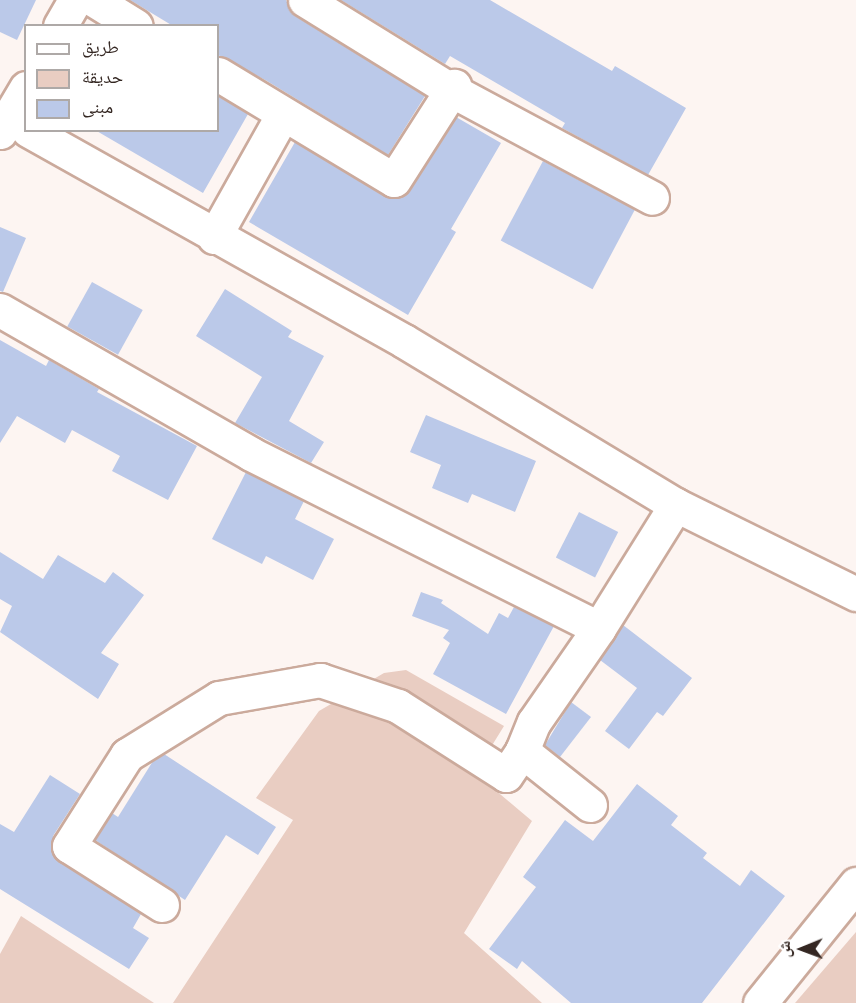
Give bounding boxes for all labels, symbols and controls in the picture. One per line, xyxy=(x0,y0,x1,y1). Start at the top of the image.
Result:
legend xyxy=(24,24,219,132)
text: طريق xyxy=(82,34,119,58)
text: حديقة xyxy=(82,64,123,88)
text: مبنى xyxy=(82,94,113,118)
north arrow xyxy=(772,919,832,979)
text: ش xyxy=(773,941,795,958)

